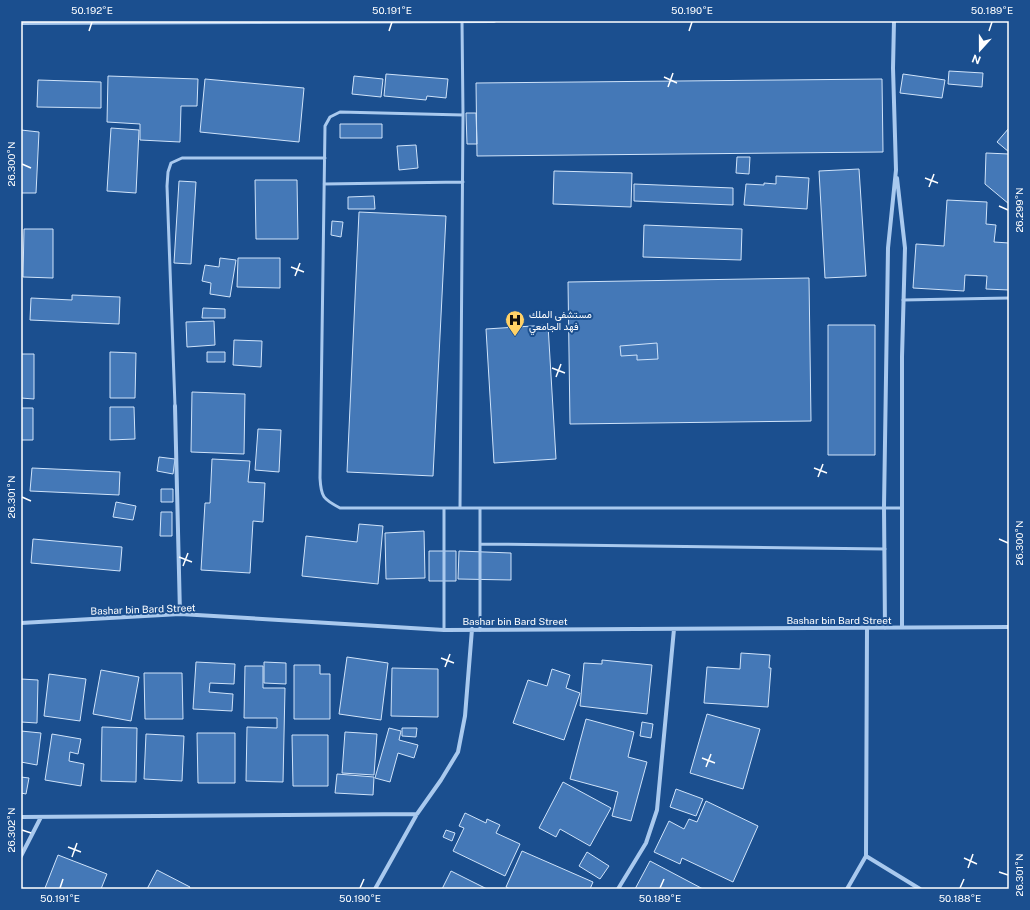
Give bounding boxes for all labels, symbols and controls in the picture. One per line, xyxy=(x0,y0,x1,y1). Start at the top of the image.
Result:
text: 50.192°E xyxy=(71,4,113,16)
text: 50.191°E xyxy=(372,4,412,16)
text: 50.190°E xyxy=(671,4,713,16)
text: 50.189°E xyxy=(971,4,1013,16)
north arrow xyxy=(960,30,1000,70)
text: N xyxy=(970,52,983,66)
text: 26.300°N xyxy=(5,141,17,187)
text: 26.299°N xyxy=(1013,187,1025,233)
place label: مستشفي الملك فهد الجامعي xyxy=(529,308,592,335)
hospital icon: مستشفي الملك فهد الجامعي xyxy=(504,309,526,337)
text: 26.301°N xyxy=(5,475,17,519)
text: 26.300°N xyxy=(1013,520,1025,566)
street label: Bashar bin Bard Street xyxy=(90,601,196,617)
street label: Bashar bin Bard Street xyxy=(786,614,892,626)
street label: Bashar bin Bard Street xyxy=(462,615,568,627)
text: 26.302°N xyxy=(5,808,17,852)
text: 26.301°N xyxy=(1013,853,1025,897)
text: 50.191°E xyxy=(40,892,80,904)
text: 50.190°E xyxy=(339,892,381,904)
text: 50.189°E xyxy=(639,892,681,904)
text: 50.188°E xyxy=(939,892,981,904)

